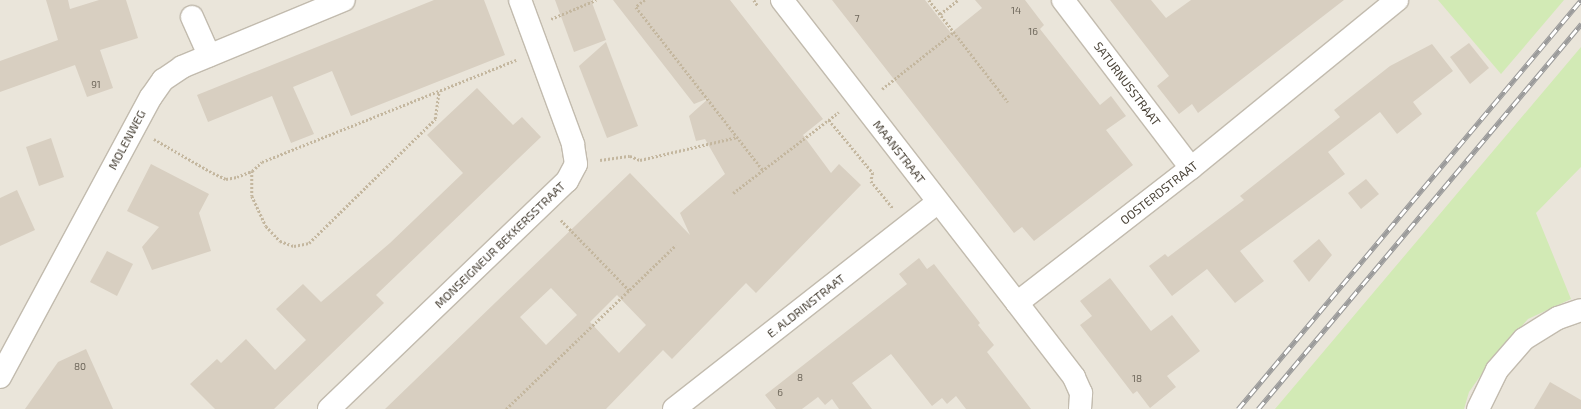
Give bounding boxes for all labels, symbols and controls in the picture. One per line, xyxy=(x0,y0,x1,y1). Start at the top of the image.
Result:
house number: 14 xyxy=(1011,5,1021,17)
house number: 7 xyxy=(854,13,860,25)
house number: 16 xyxy=(1028,26,1038,38)
street label: SATURNUSSTRAAT xyxy=(1091,39,1163,129)
house number: 91 xyxy=(91,79,101,91)
street label: MOLENWEG xyxy=(105,108,149,172)
street label: MAANSTRAAT xyxy=(870,118,928,186)
street label: OOSTERDSTRAAT xyxy=(1117,158,1201,228)
street label: MONSEIGNEUR BEKKERSSTRAAT xyxy=(432,179,568,311)
street label: E. ALDRINSTRAAT xyxy=(764,271,848,341)
house number: 80 xyxy=(74,361,86,373)
house number: 8 xyxy=(797,372,803,384)
house number: 18 xyxy=(1132,373,1142,385)
house number: 6 xyxy=(777,387,783,399)

